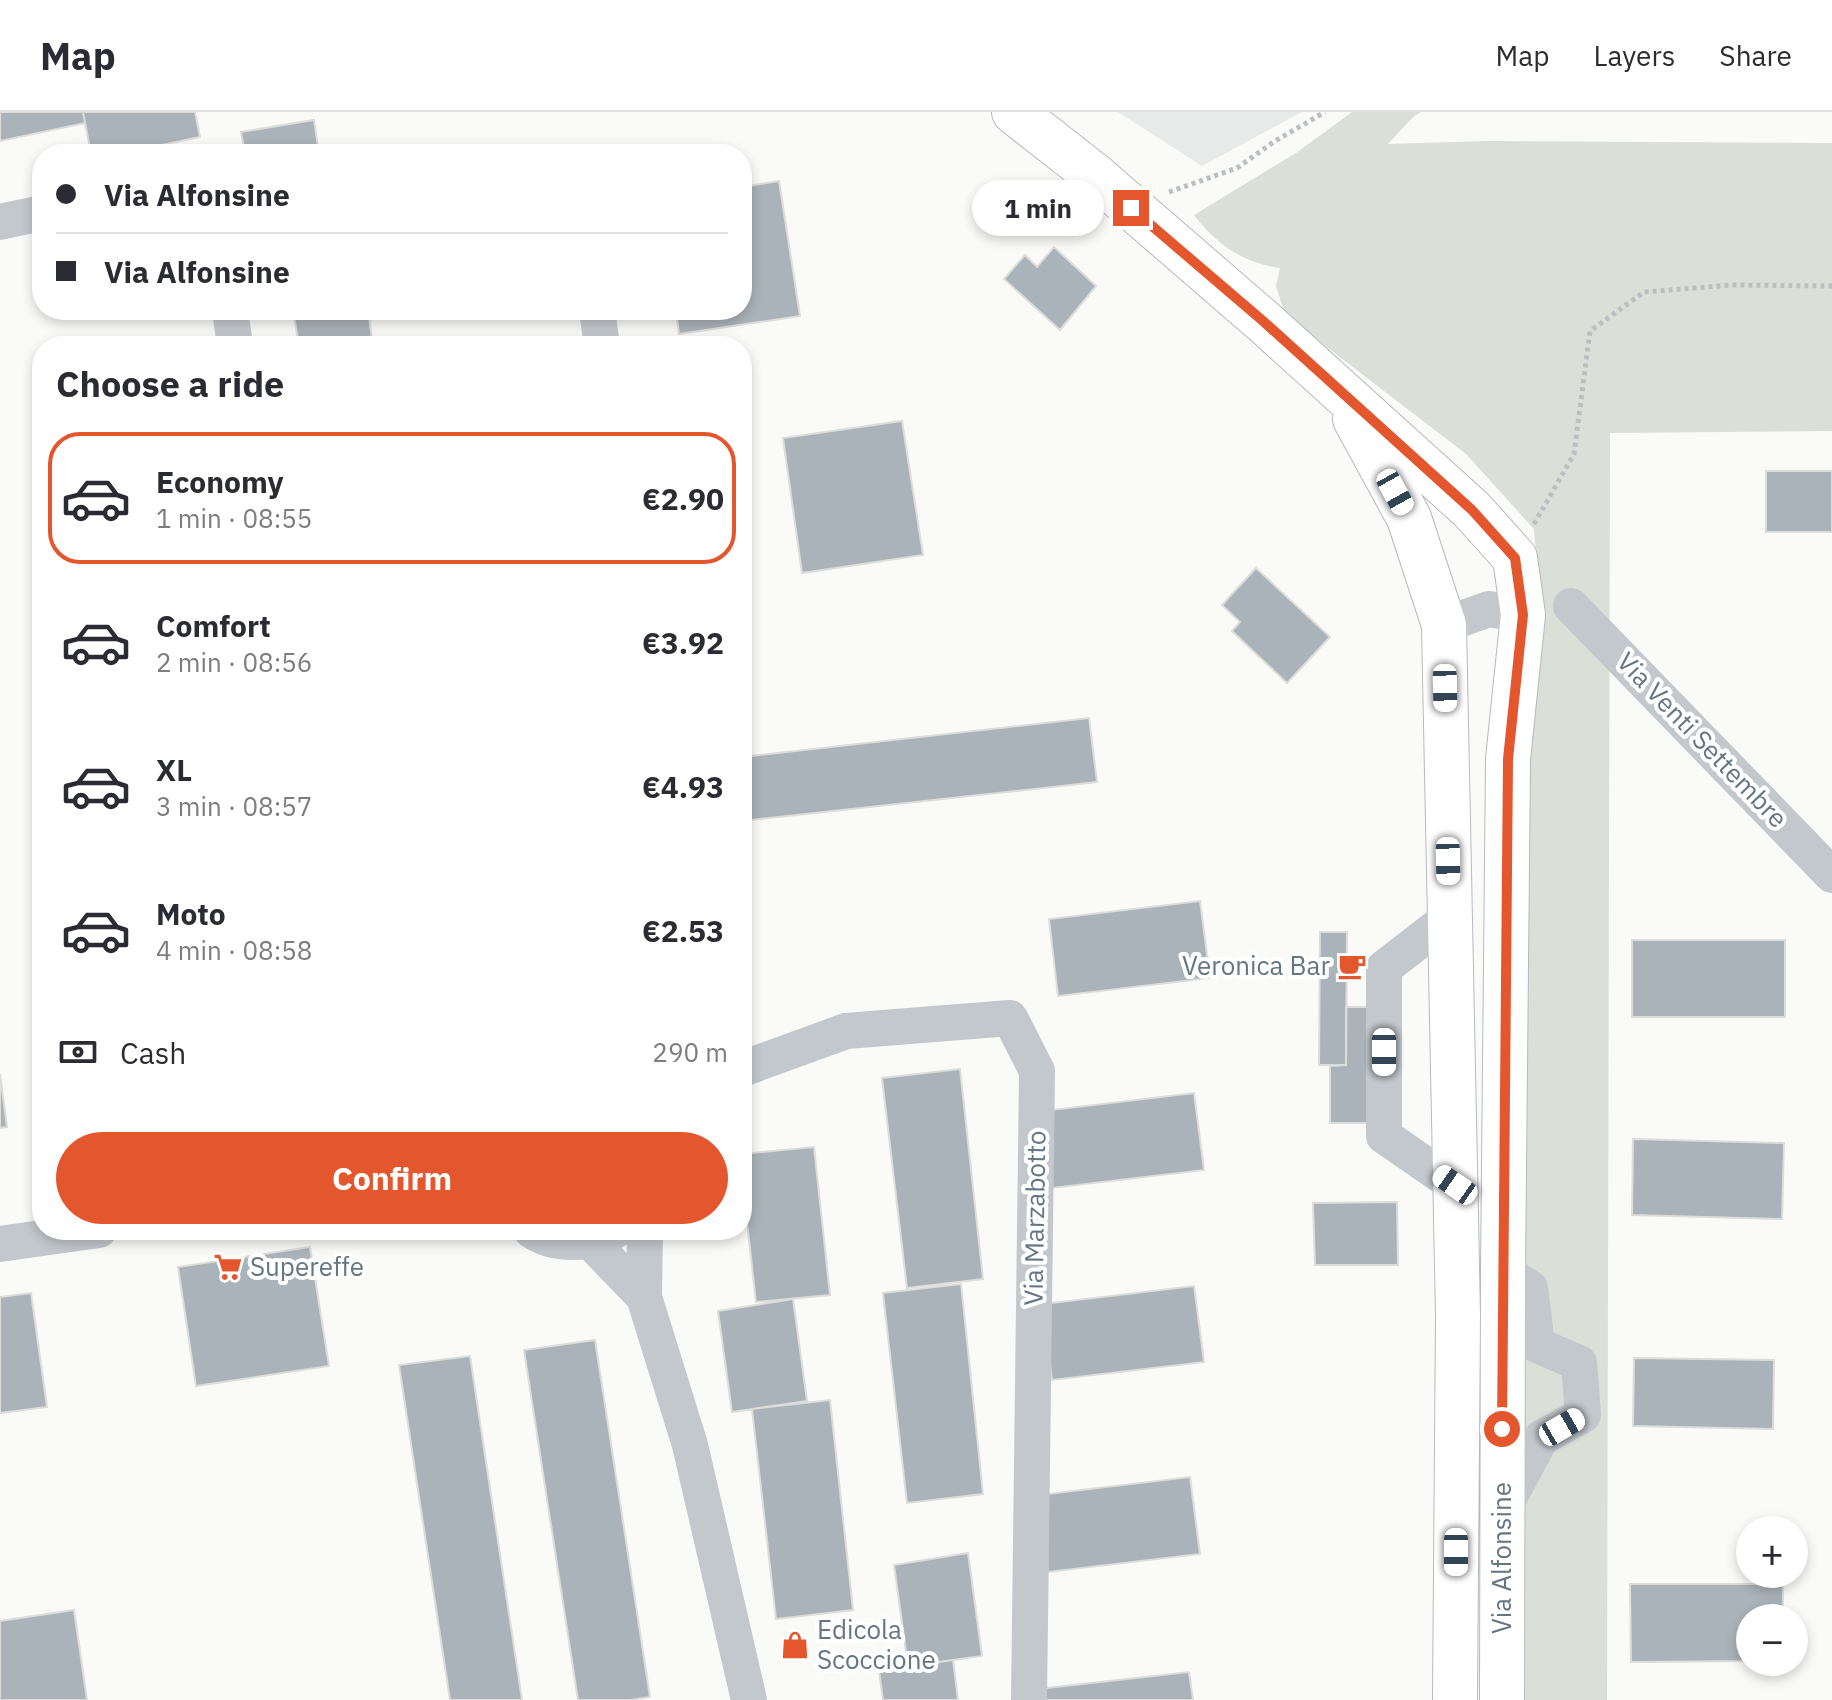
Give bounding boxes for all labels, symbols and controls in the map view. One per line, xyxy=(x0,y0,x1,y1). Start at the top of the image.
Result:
text: Map xyxy=(40,31,116,80)
text: Map xyxy=(1495,37,1549,74)
text: Layers xyxy=(1593,37,1675,74)
text: Share xyxy=(1719,37,1792,74)
text: Via Alfonsine xyxy=(104,175,290,214)
callout: 1 min xyxy=(971,180,1103,236)
route end xyxy=(1113,190,1149,226)
text: 1 min xyxy=(1004,191,1072,225)
text: Via Alfonsine xyxy=(104,252,290,291)
text: Choose a ride xyxy=(56,360,284,407)
icon: car xyxy=(60,462,132,534)
text: Economy xyxy=(156,462,284,501)
car xyxy=(1373,465,1417,519)
text: €2.90 xyxy=(642,479,724,518)
text: 1 min · 08:55 xyxy=(156,501,312,535)
icon: car xyxy=(60,606,132,678)
text: Comfort xyxy=(156,606,271,645)
text: €3.92 xyxy=(642,623,724,662)
street label: Via Venti Settembre xyxy=(1610,644,1795,834)
text: 2 min · 08:56 xyxy=(156,645,312,679)
car xyxy=(1433,664,1457,712)
icon: car xyxy=(60,750,132,822)
text: XL xyxy=(156,750,192,789)
text: €4.93 xyxy=(642,767,724,806)
text: 3 min · 08:57 xyxy=(156,789,312,823)
car xyxy=(1436,837,1460,885)
icon: car xyxy=(60,894,132,966)
text: Moto xyxy=(156,894,226,933)
text: €2.53 xyxy=(642,911,724,950)
text: 4 min · 08:58 xyxy=(156,933,312,967)
place label: Veronica Bar xyxy=(1182,948,1330,982)
cafe icon: Veronica Bar xyxy=(1337,951,1367,981)
car xyxy=(1372,1028,1396,1076)
icon: cash xyxy=(56,1030,100,1074)
text: Cash xyxy=(120,1033,186,1072)
text: 290 m xyxy=(652,1035,728,1069)
street label: Via Marzabotto xyxy=(1015,1130,1053,1306)
button: Confirm xyxy=(56,1132,728,1224)
car xyxy=(1428,1161,1482,1209)
place label: Supereffe xyxy=(250,1249,364,1283)
supermarket icon: Supereffe xyxy=(213,1252,243,1282)
car xyxy=(1535,1405,1589,1449)
route start xyxy=(1484,1411,1520,1447)
street label: Via Alfonsine xyxy=(1484,1482,1518,1634)
map controls xyxy=(1736,1516,1808,1676)
button: + xyxy=(1736,1516,1808,1588)
car xyxy=(1444,1528,1468,1576)
button: − xyxy=(1736,1604,1808,1676)
place label: Edicola Scoccione xyxy=(817,1612,936,1676)
shop icon: Edicola Scoccione xyxy=(780,1630,810,1660)

